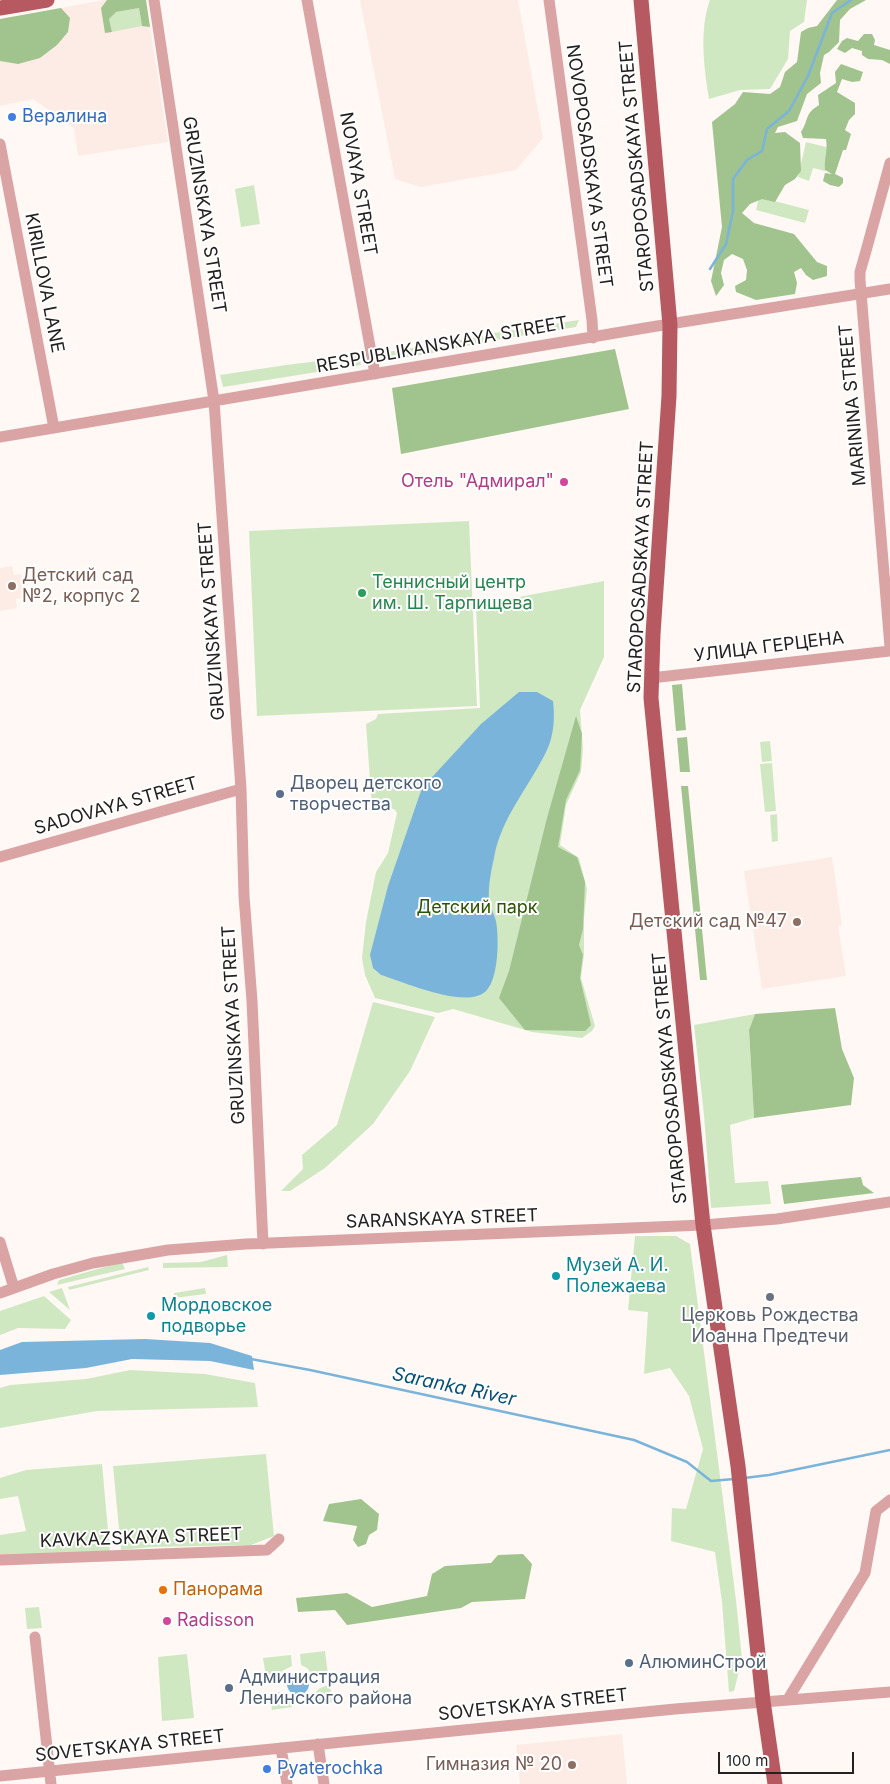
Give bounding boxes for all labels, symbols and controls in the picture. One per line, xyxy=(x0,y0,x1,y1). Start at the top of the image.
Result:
street label: STAROPOSADSKAYA STREET xyxy=(615,39,659,293)
street label: NOVOPOSADSKAYA STREET xyxy=(561,43,617,289)
place label: Вералина xyxy=(22,106,107,128)
marker: Вералина xyxy=(6,111,18,123)
street label: NOVAYA STREET xyxy=(335,111,381,257)
street label: GRUZINSKAYA STREET xyxy=(178,115,230,315)
street label: KIRILLOVA LANE xyxy=(20,211,68,355)
street label: RESPUBLIKANSKAYA STREET xyxy=(315,312,569,378)
street label: MARININA STREET xyxy=(835,323,871,487)
street label: STAROPOSADSKAYA STREET xyxy=(624,440,658,694)
place label: Отель "Адмирал" xyxy=(401,471,554,493)
marker: Отель "Адмирал" xyxy=(558,476,570,488)
street label: GRUZINSKAYA STREET xyxy=(194,521,230,721)
place label: Детский сад №2, корпус 2 xyxy=(22,565,140,608)
place label: Теннисный центр им. Ш. Тарпищева xyxy=(372,572,533,614)
marker: Детский сад №2, корпус 2 xyxy=(6,580,18,592)
marker: Теннисный центр им. Ш. Тарпищева xyxy=(356,587,368,599)
street label: УЛИЦА ГЕРЦЕНА xyxy=(693,627,845,667)
street label: SADOVAYA STREET xyxy=(32,772,200,840)
place label: Дворец детского творчества xyxy=(290,773,442,816)
marker: Дворец детского творчества xyxy=(274,788,286,800)
park label: Детский парк xyxy=(416,897,538,919)
place label: Детский сад №47 xyxy=(629,911,787,933)
marker: Детский сад №47 xyxy=(791,916,803,928)
street label: GRUZINSKAYA STREET xyxy=(218,925,250,1125)
street label: STAROPOSADSKAYA STREET xyxy=(648,951,692,1205)
street label: SARANSKAYA STREET xyxy=(345,1205,539,1233)
place label: Музей А. И. Полежаева xyxy=(566,1255,669,1298)
marker: Музей А. И. Полежаева xyxy=(550,1270,562,1282)
marker: Церковь Рождества Иоанна Предтечи xyxy=(764,1291,776,1303)
place label: Мордовское подворье xyxy=(161,1295,272,1338)
place label: Церковь Рождества Иоанна Предтечи xyxy=(681,1305,859,1348)
marker: Мордовское подворье xyxy=(145,1310,157,1322)
water label: Saranka River xyxy=(390,1363,518,1411)
street label: KAVKAZSKAYA STREET xyxy=(39,1524,243,1552)
place label: Панорама xyxy=(173,1579,263,1601)
marker: Панорама xyxy=(157,1584,169,1596)
place label: Radisson xyxy=(177,1610,254,1632)
marker: Radisson xyxy=(161,1615,173,1627)
place label: АлюминСтрой xyxy=(639,1652,766,1674)
marker: АлюминСтрой xyxy=(623,1657,635,1669)
place label: Администрация Ленинского района xyxy=(239,1667,412,1710)
marker: Администрация Ленинского района xyxy=(223,1682,235,1694)
street label: SOVETSKAYA STREET xyxy=(437,1684,629,1726)
street label: SOVETSKAYA STREET xyxy=(34,1725,226,1767)
scale bar xyxy=(720,1742,856,1774)
text: 100 m xyxy=(726,1751,768,1770)
place label: Гимназия № 20 xyxy=(426,1754,562,1776)
place label: Pyaterochka xyxy=(277,1758,383,1780)
marker: Гимназия № 20 xyxy=(566,1759,578,1771)
marker: Pyaterochka xyxy=(261,1763,273,1775)

